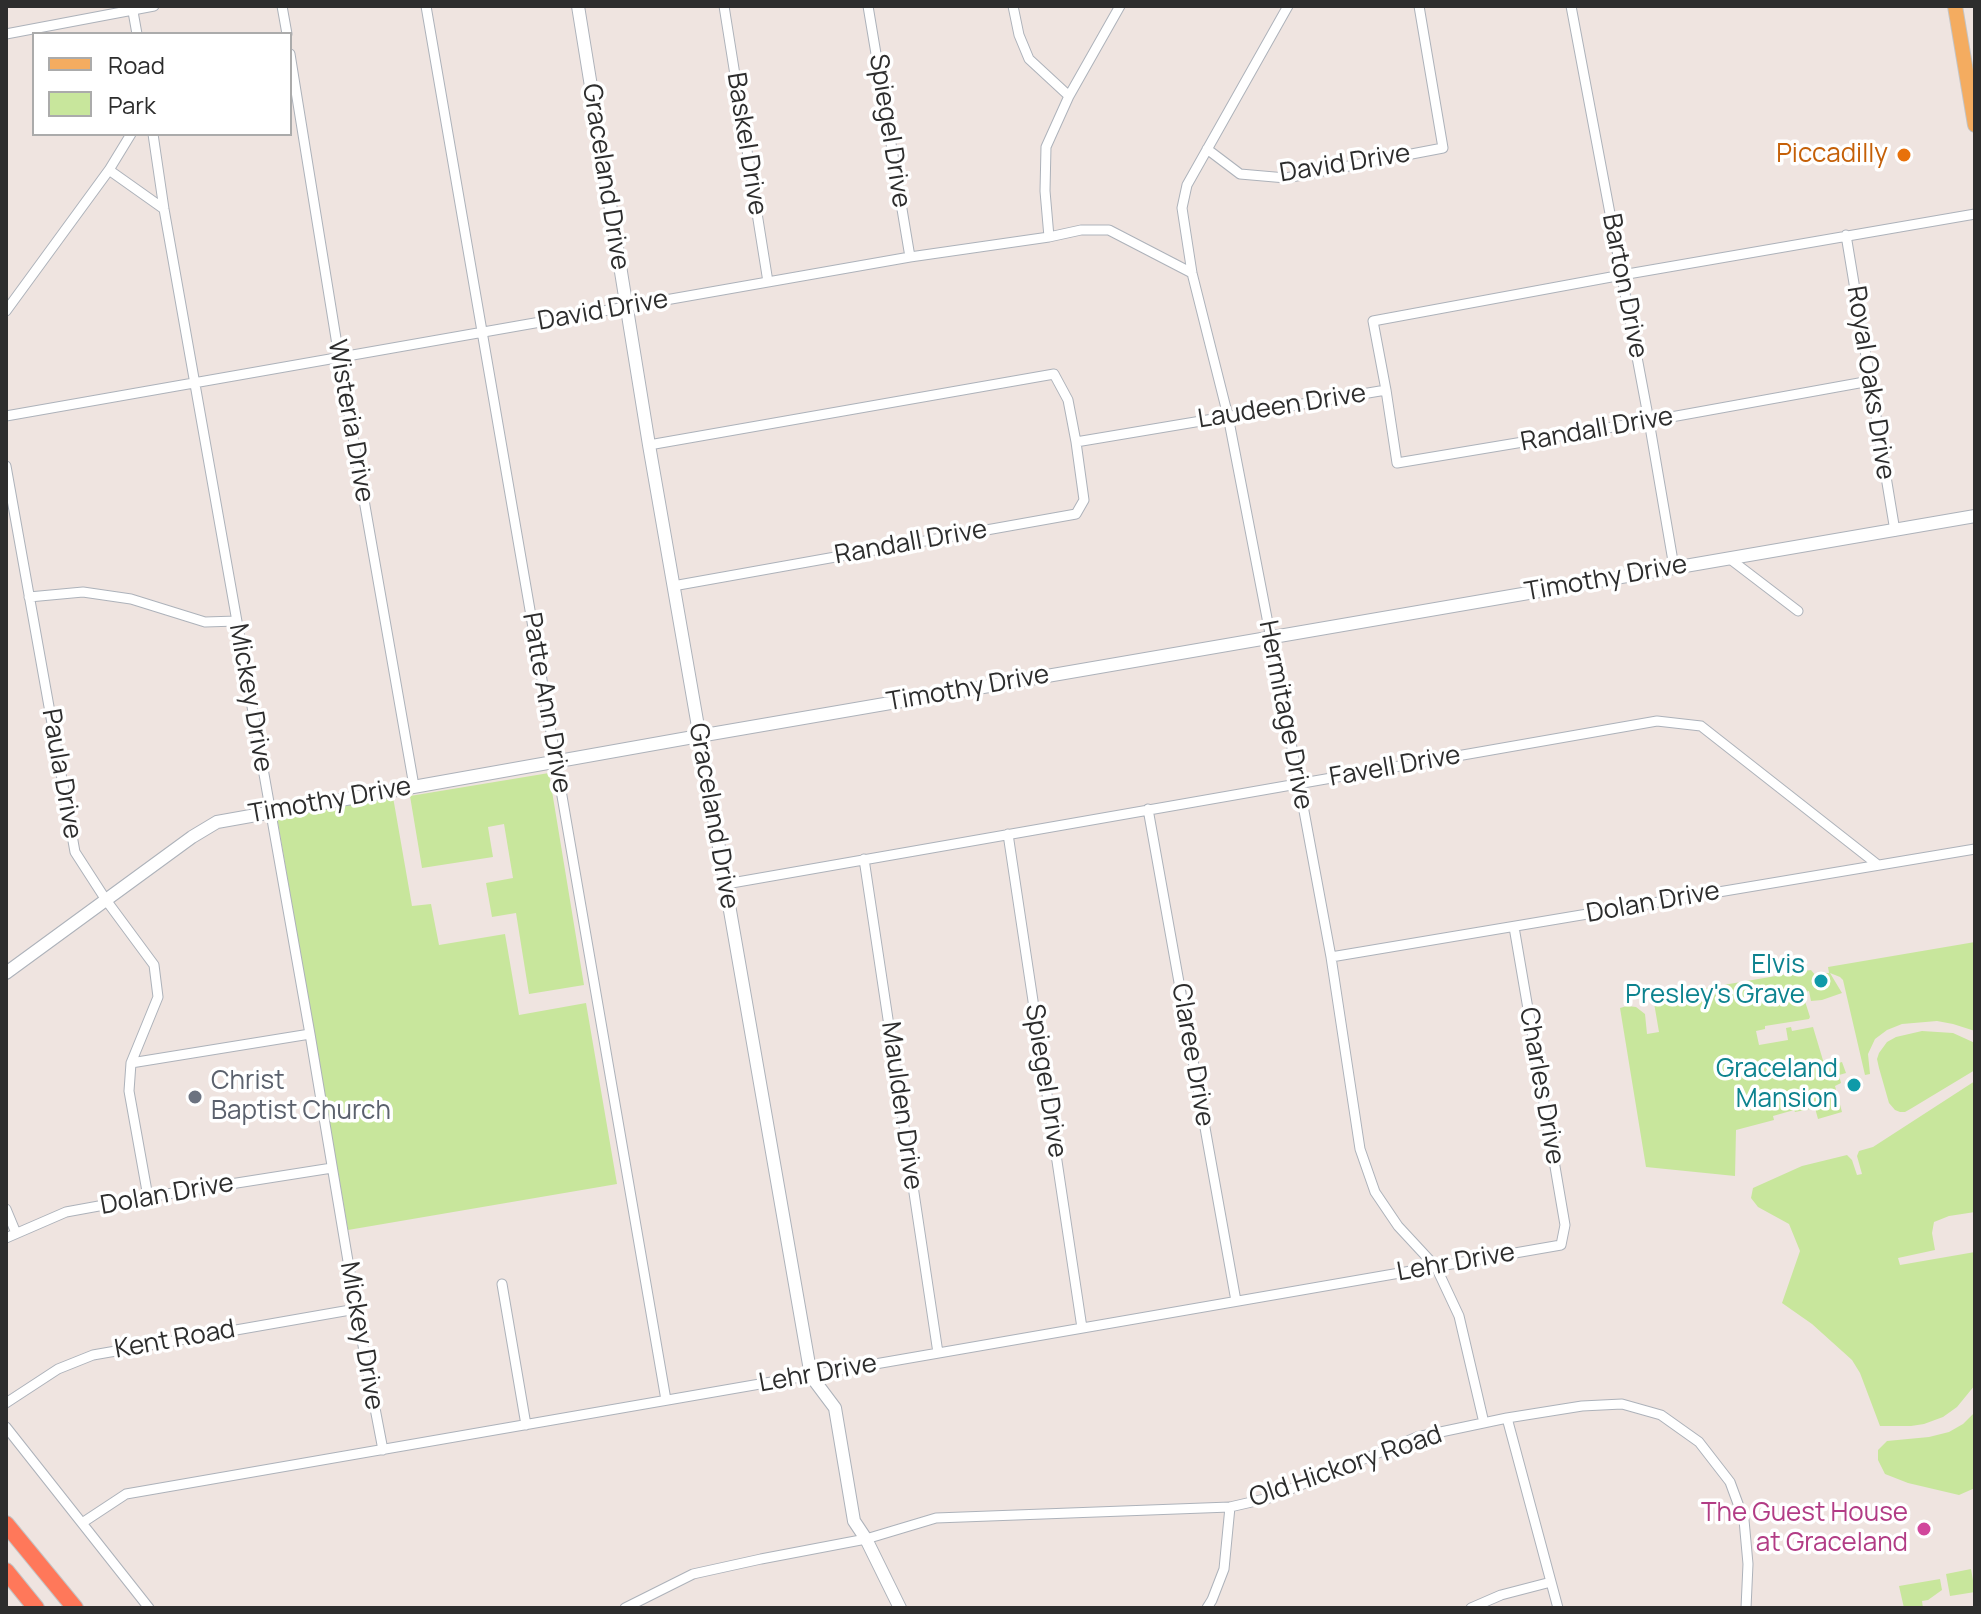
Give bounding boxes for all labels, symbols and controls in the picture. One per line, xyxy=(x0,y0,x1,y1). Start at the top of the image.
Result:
legend xyxy=(32,32,292,136)
text: Road xyxy=(108,48,165,81)
street label: Spiegel Drive xyxy=(861,52,917,210)
street label: Baskel Drive xyxy=(719,70,773,218)
street label: Graceland Drive xyxy=(575,82,635,272)
text: Park xyxy=(108,88,156,121)
street label: David Drive xyxy=(1277,138,1413,190)
place label: Piccadilly xyxy=(1776,139,1888,171)
marker: Piccadilly xyxy=(1895,146,1913,164)
street label: Barton Drive xyxy=(1595,211,1653,361)
street label: David Drive xyxy=(535,284,671,338)
street label: Royal Oaks Drive xyxy=(1839,284,1901,482)
street label: Wisteria Drive xyxy=(320,337,380,505)
street label: Laudeen Drive xyxy=(1196,378,1368,436)
street label: Randall Drive xyxy=(1518,401,1676,459)
street label: Randall Drive xyxy=(832,514,990,572)
street label: Timothy Drive xyxy=(1522,549,1690,609)
street label: Patte Ann Drive xyxy=(515,610,577,796)
street label: Hermitage Drive xyxy=(1251,618,1319,812)
street label: Mickey Drive xyxy=(222,622,278,774)
street label: Timothy Drive xyxy=(884,659,1052,719)
street label: Paula Drive xyxy=(34,707,88,841)
street label: Graceland Drive xyxy=(681,721,745,911)
street label: Favell Drive xyxy=(1327,740,1463,794)
street label: Timothy Drive xyxy=(246,771,414,831)
street label: Dolan Drive xyxy=(1584,876,1722,930)
place label: Elvis Presley's Grave xyxy=(1625,950,1805,1012)
marker: Elvis Presley's Grave xyxy=(1812,972,1830,990)
street label: Claree Drive xyxy=(1164,981,1220,1129)
street label: Spiegel Drive xyxy=(1017,1002,1073,1160)
street label: Charles Drive xyxy=(1512,1005,1570,1167)
street label: Maulden Drive xyxy=(874,1020,928,1192)
place label: Graceland Mansion xyxy=(1716,1054,1838,1116)
place label: Christ Baptist Church xyxy=(211,1066,391,1128)
marker: Graceland Mansion xyxy=(1845,1076,1863,1094)
marker: Christ Baptist Church xyxy=(186,1088,204,1106)
street label: Dolan Drive xyxy=(98,1168,236,1222)
street label: Lehr Drive xyxy=(1395,1237,1517,1289)
street label: Mickey Drive xyxy=(333,1260,389,1412)
street label: Kent Road xyxy=(112,1314,238,1366)
street label: Lehr Drive xyxy=(757,1348,879,1400)
street label: Old Hickory Road xyxy=(1246,1419,1446,1515)
place label: The Guest House at Graceland xyxy=(1701,1498,1908,1560)
marker: The Guest House at Graceland xyxy=(1915,1520,1933,1538)

